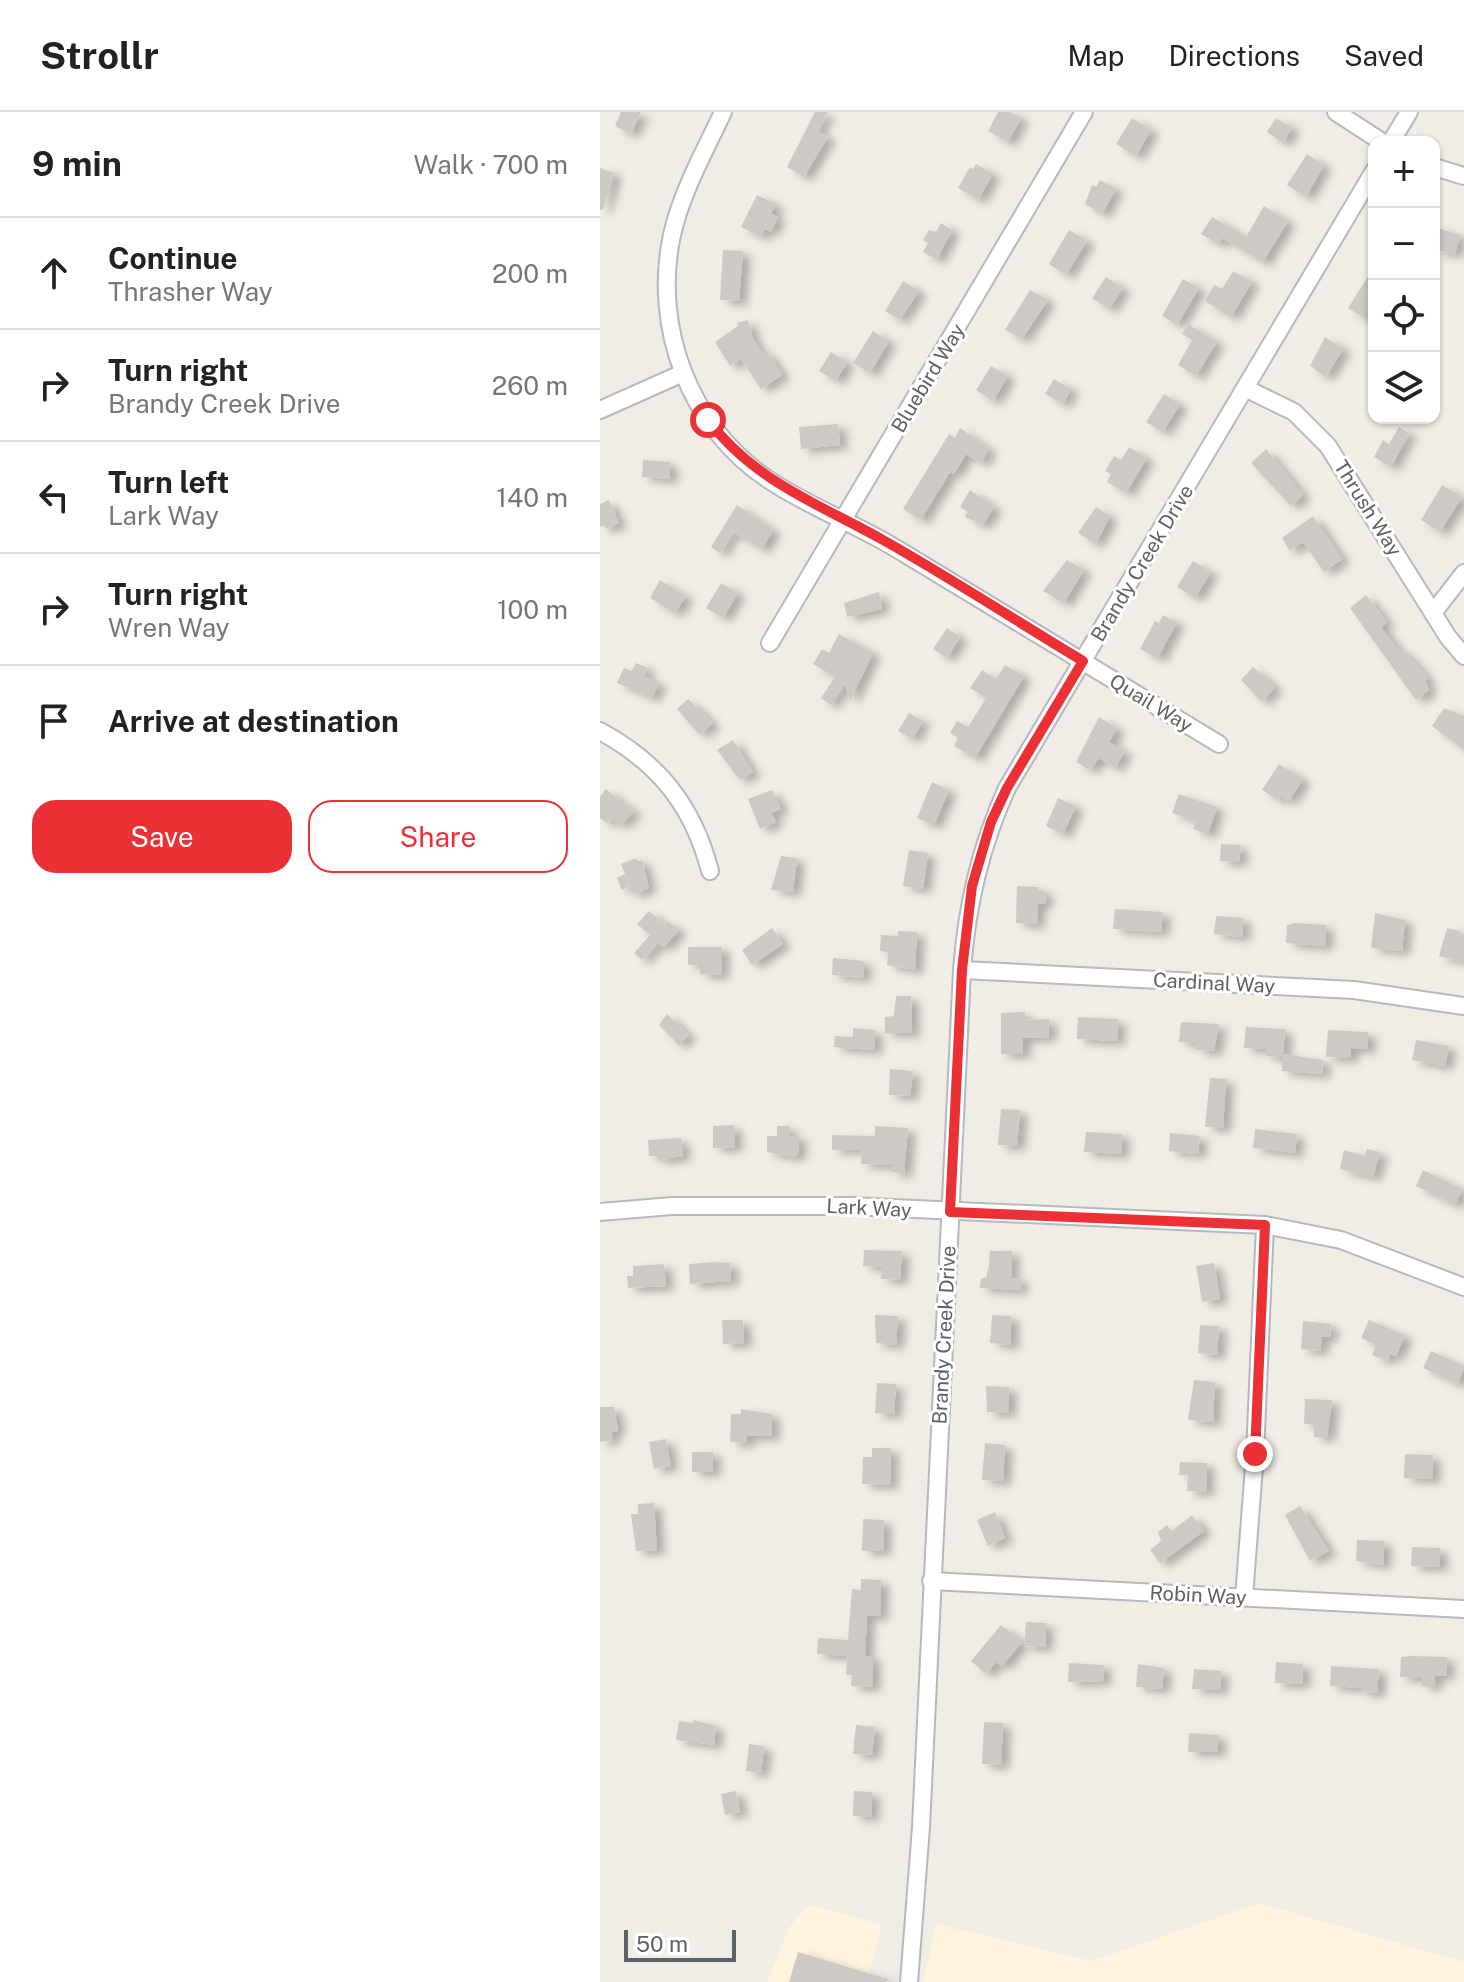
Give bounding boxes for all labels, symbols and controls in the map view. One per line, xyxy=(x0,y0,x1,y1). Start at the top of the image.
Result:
text: Strollr xyxy=(40,33,159,78)
text: Map xyxy=(1068,39,1124,72)
text: Directions xyxy=(1168,39,1300,72)
text: Saved xyxy=(1344,39,1424,72)
map controls xyxy=(1368,136,1440,424)
button: + xyxy=(1368,136,1440,208)
text: 9 min xyxy=(32,144,122,184)
text: Walk · 700 m xyxy=(414,149,568,180)
button: − xyxy=(1368,208,1440,280)
text: Continue xyxy=(108,240,238,276)
icon: ahead xyxy=(32,251,76,295)
text: 200 m xyxy=(492,258,568,289)
text: Thrasher Way xyxy=(108,276,273,307)
button: locate xyxy=(1368,280,1440,352)
street label: Bluebird Way xyxy=(886,319,970,437)
text: Turn right xyxy=(108,352,248,388)
button: layers xyxy=(1368,352,1440,424)
icon: right xyxy=(32,363,76,407)
text: 260 m xyxy=(492,370,568,401)
text: Brandy Creek Drive xyxy=(108,388,341,419)
route start xyxy=(690,402,726,438)
street label: Thrush Way xyxy=(1329,456,1407,561)
text: Turn left xyxy=(108,464,229,500)
icon: left xyxy=(32,475,76,519)
street label: Brandy Creek Drive xyxy=(1086,480,1198,646)
text: 140 m xyxy=(496,482,568,513)
text: Lark Way xyxy=(108,500,219,531)
text: Turn right xyxy=(108,576,248,612)
icon: right xyxy=(32,587,76,631)
text: 100 m xyxy=(497,594,568,625)
text: Wren Way xyxy=(108,612,230,643)
street label: Quail Way xyxy=(1105,669,1197,737)
icon: arrive xyxy=(32,699,76,743)
text: Arrive at destination xyxy=(108,703,399,739)
button: Save xyxy=(32,800,292,873)
button: Share xyxy=(308,800,568,873)
street label: Cardinal Way xyxy=(1152,968,1276,998)
street label: Lark Way xyxy=(826,1194,913,1222)
street label: Brandy Creek Drive xyxy=(927,1245,961,1425)
route end xyxy=(1237,1436,1273,1472)
street label: Robin Way xyxy=(1149,1580,1247,1610)
scale bar xyxy=(624,1926,736,1962)
text: 50 m xyxy=(636,1931,688,1957)

